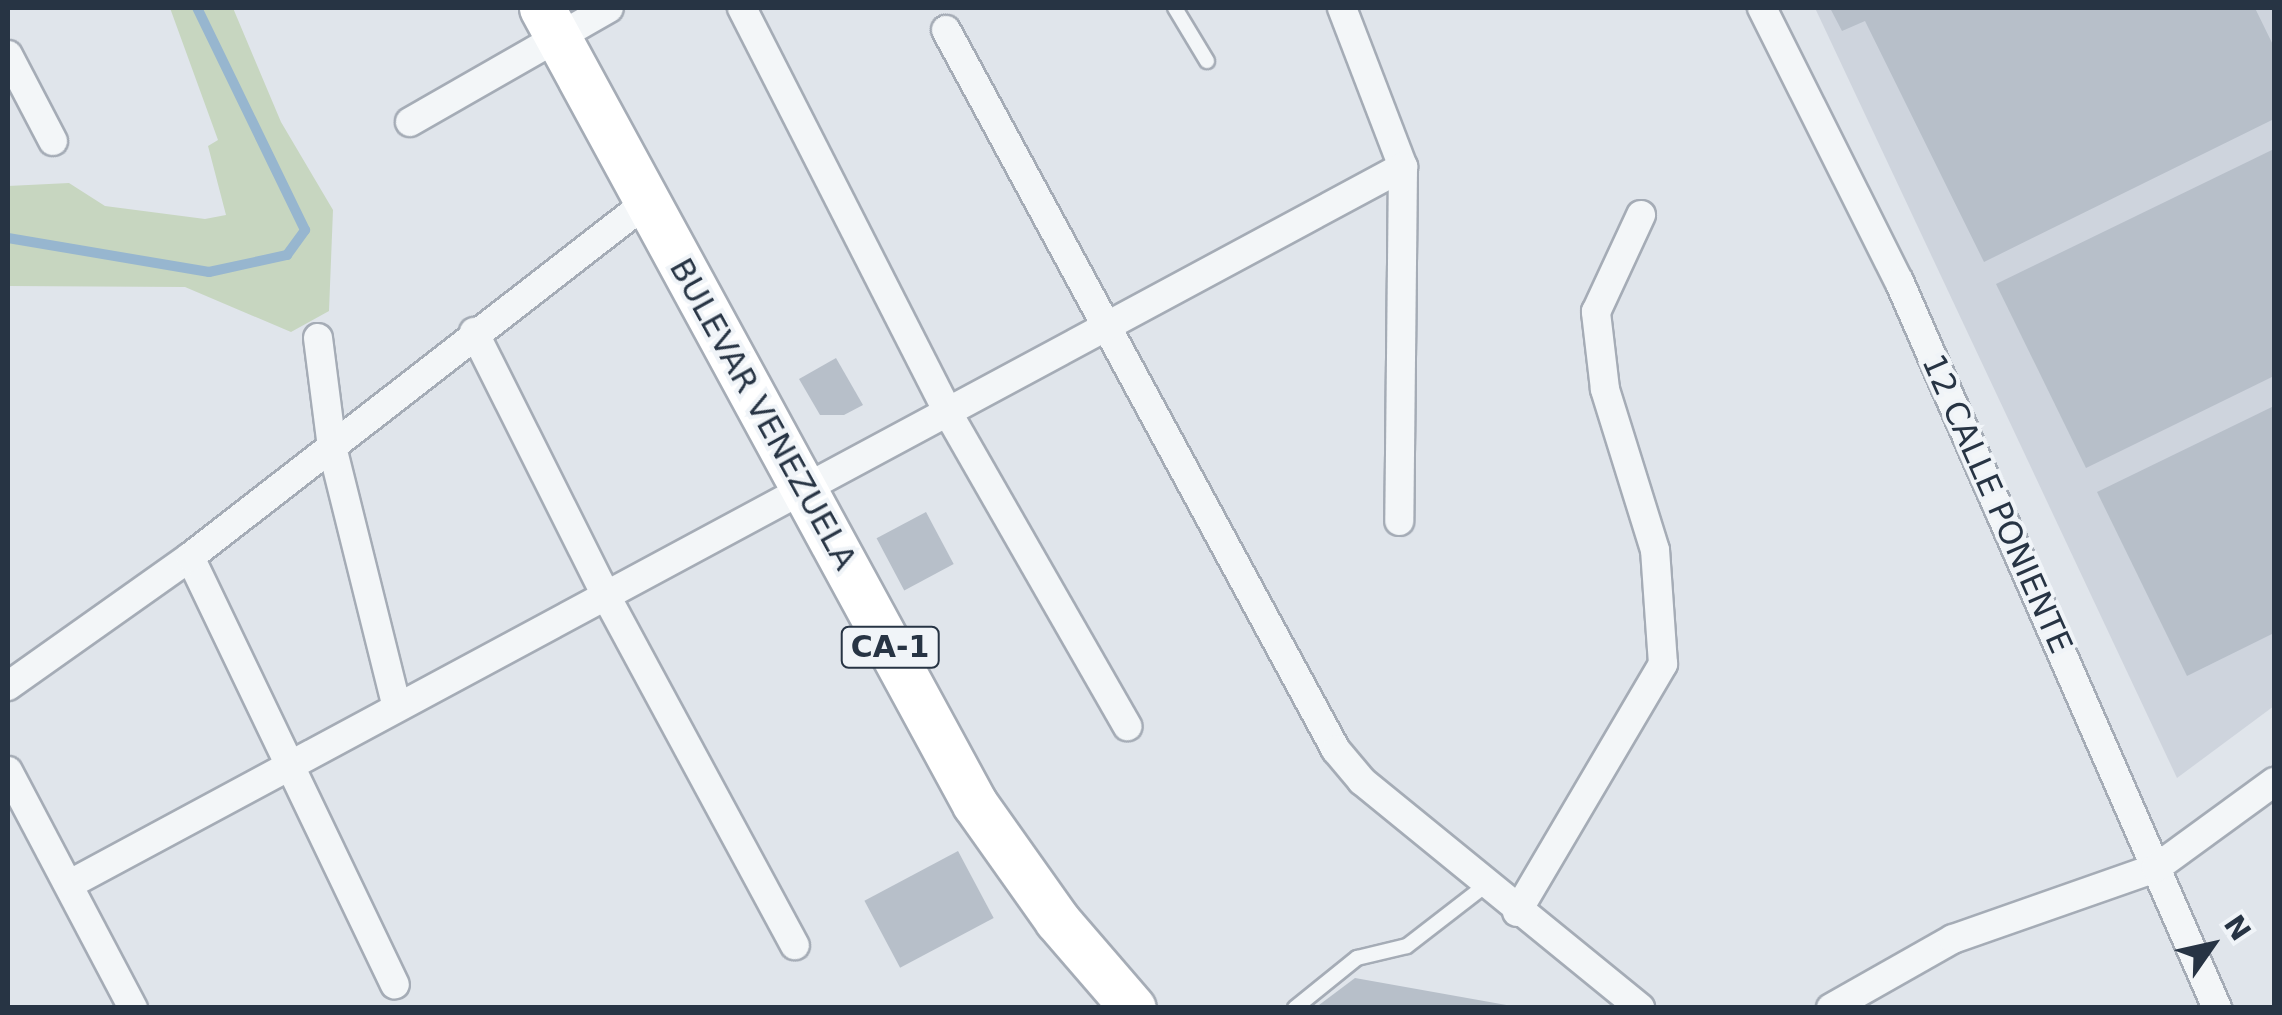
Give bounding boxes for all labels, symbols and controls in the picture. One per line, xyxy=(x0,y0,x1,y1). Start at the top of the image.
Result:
street label: BULEVAR VENEZUELA xyxy=(661,252,865,576)
street label: 12 CALLE PONIENTE xyxy=(1914,349,2080,659)
road number: CA-1 xyxy=(840,622,940,672)
north arrow xyxy=(2162,895,2262,995)
text: N xyxy=(2217,909,2258,947)

